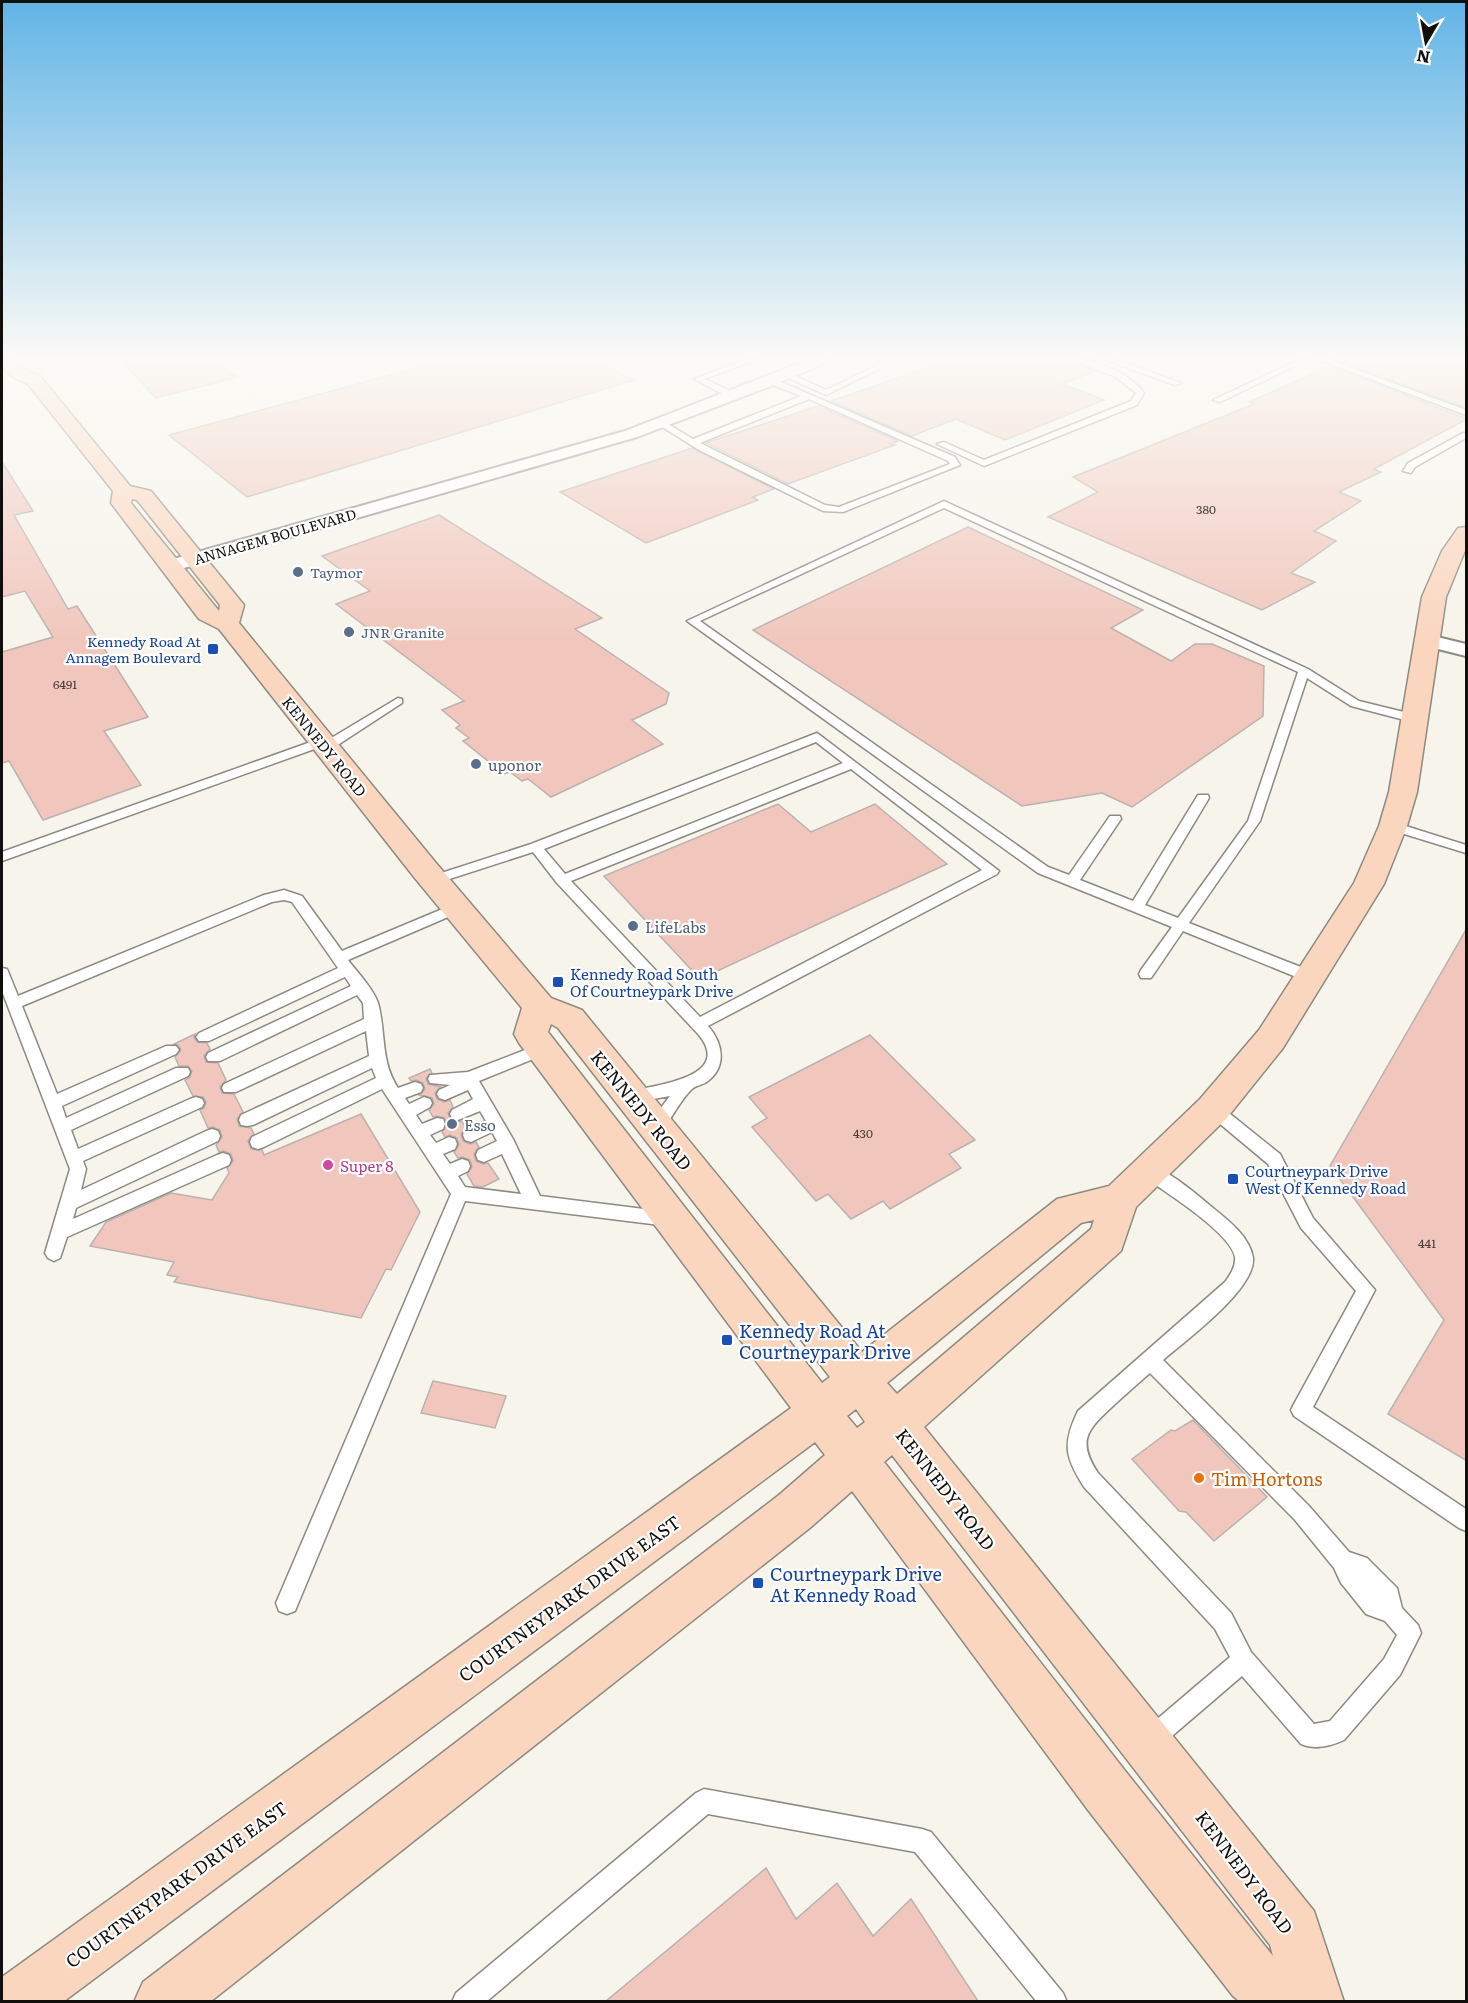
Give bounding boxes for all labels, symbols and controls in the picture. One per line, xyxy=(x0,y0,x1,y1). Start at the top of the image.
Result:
north arrow xyxy=(1396,12,1456,72)
text: N xyxy=(1415,45,1432,71)
house number: 380 xyxy=(1196,500,1216,518)
street label: ANNAGEM BOULEVARD xyxy=(192,503,359,569)
place label: Taymor xyxy=(310,562,363,582)
marker: Taymor xyxy=(291,565,305,579)
place label: JNR Granite xyxy=(361,622,444,642)
marker: JNR Granite xyxy=(342,625,356,639)
place label: Kennedy Road At Annagem Boulevard xyxy=(66,631,201,667)
marker: Kennedy Road At Annagem Boulevard xyxy=(206,642,220,656)
house number: 6491 xyxy=(53,675,77,693)
street label: KENNEDY ROAD xyxy=(277,691,373,801)
place label: uponor xyxy=(488,753,541,776)
marker: uponor xyxy=(469,757,483,771)
place label: LifeLabs xyxy=(645,915,706,938)
marker: LifeLabs xyxy=(626,919,640,933)
place label: Kennedy Road South Of Courtneypark Drive xyxy=(570,962,734,1002)
marker: Kennedy Road South Of Courtneypark Drive xyxy=(551,975,565,989)
street label: KENNEDY ROAD xyxy=(585,1044,699,1176)
place label: Esso xyxy=(464,1113,496,1136)
marker: Esso xyxy=(445,1117,459,1131)
house number: 430 xyxy=(853,1124,873,1142)
place label: Super 8 xyxy=(340,1154,394,1177)
marker: Super 8 xyxy=(321,1158,335,1172)
place label: Courtneypark Drive West Of Kennedy Road xyxy=(1245,1159,1406,1199)
marker: Courtneypark Drive West Of Kennedy Road xyxy=(1226,1172,1240,1186)
house number: 441 xyxy=(1418,1234,1436,1252)
place label: Kennedy Road At Courtneypark Drive xyxy=(739,1317,911,1365)
marker: Kennedy Road At Courtneypark Drive xyxy=(720,1333,734,1347)
street label: KENNEDY ROAD xyxy=(890,1422,1002,1556)
place label: Tim Hortons xyxy=(1211,1465,1322,1492)
marker: Tim Hortons xyxy=(1192,1471,1206,1485)
street label: COURTNEYPARK DRIVE EAST xyxy=(452,1508,686,1688)
place label: Courtneypark Drive At Kennedy Road xyxy=(770,1560,942,1608)
marker: Courtneypark Drive At Kennedy Road xyxy=(751,1576,765,1590)
street label: COURTNEYPARK DRIVE EAST xyxy=(59,1794,293,1974)
street label: KENNEDY ROAD xyxy=(1190,1805,1300,1939)

